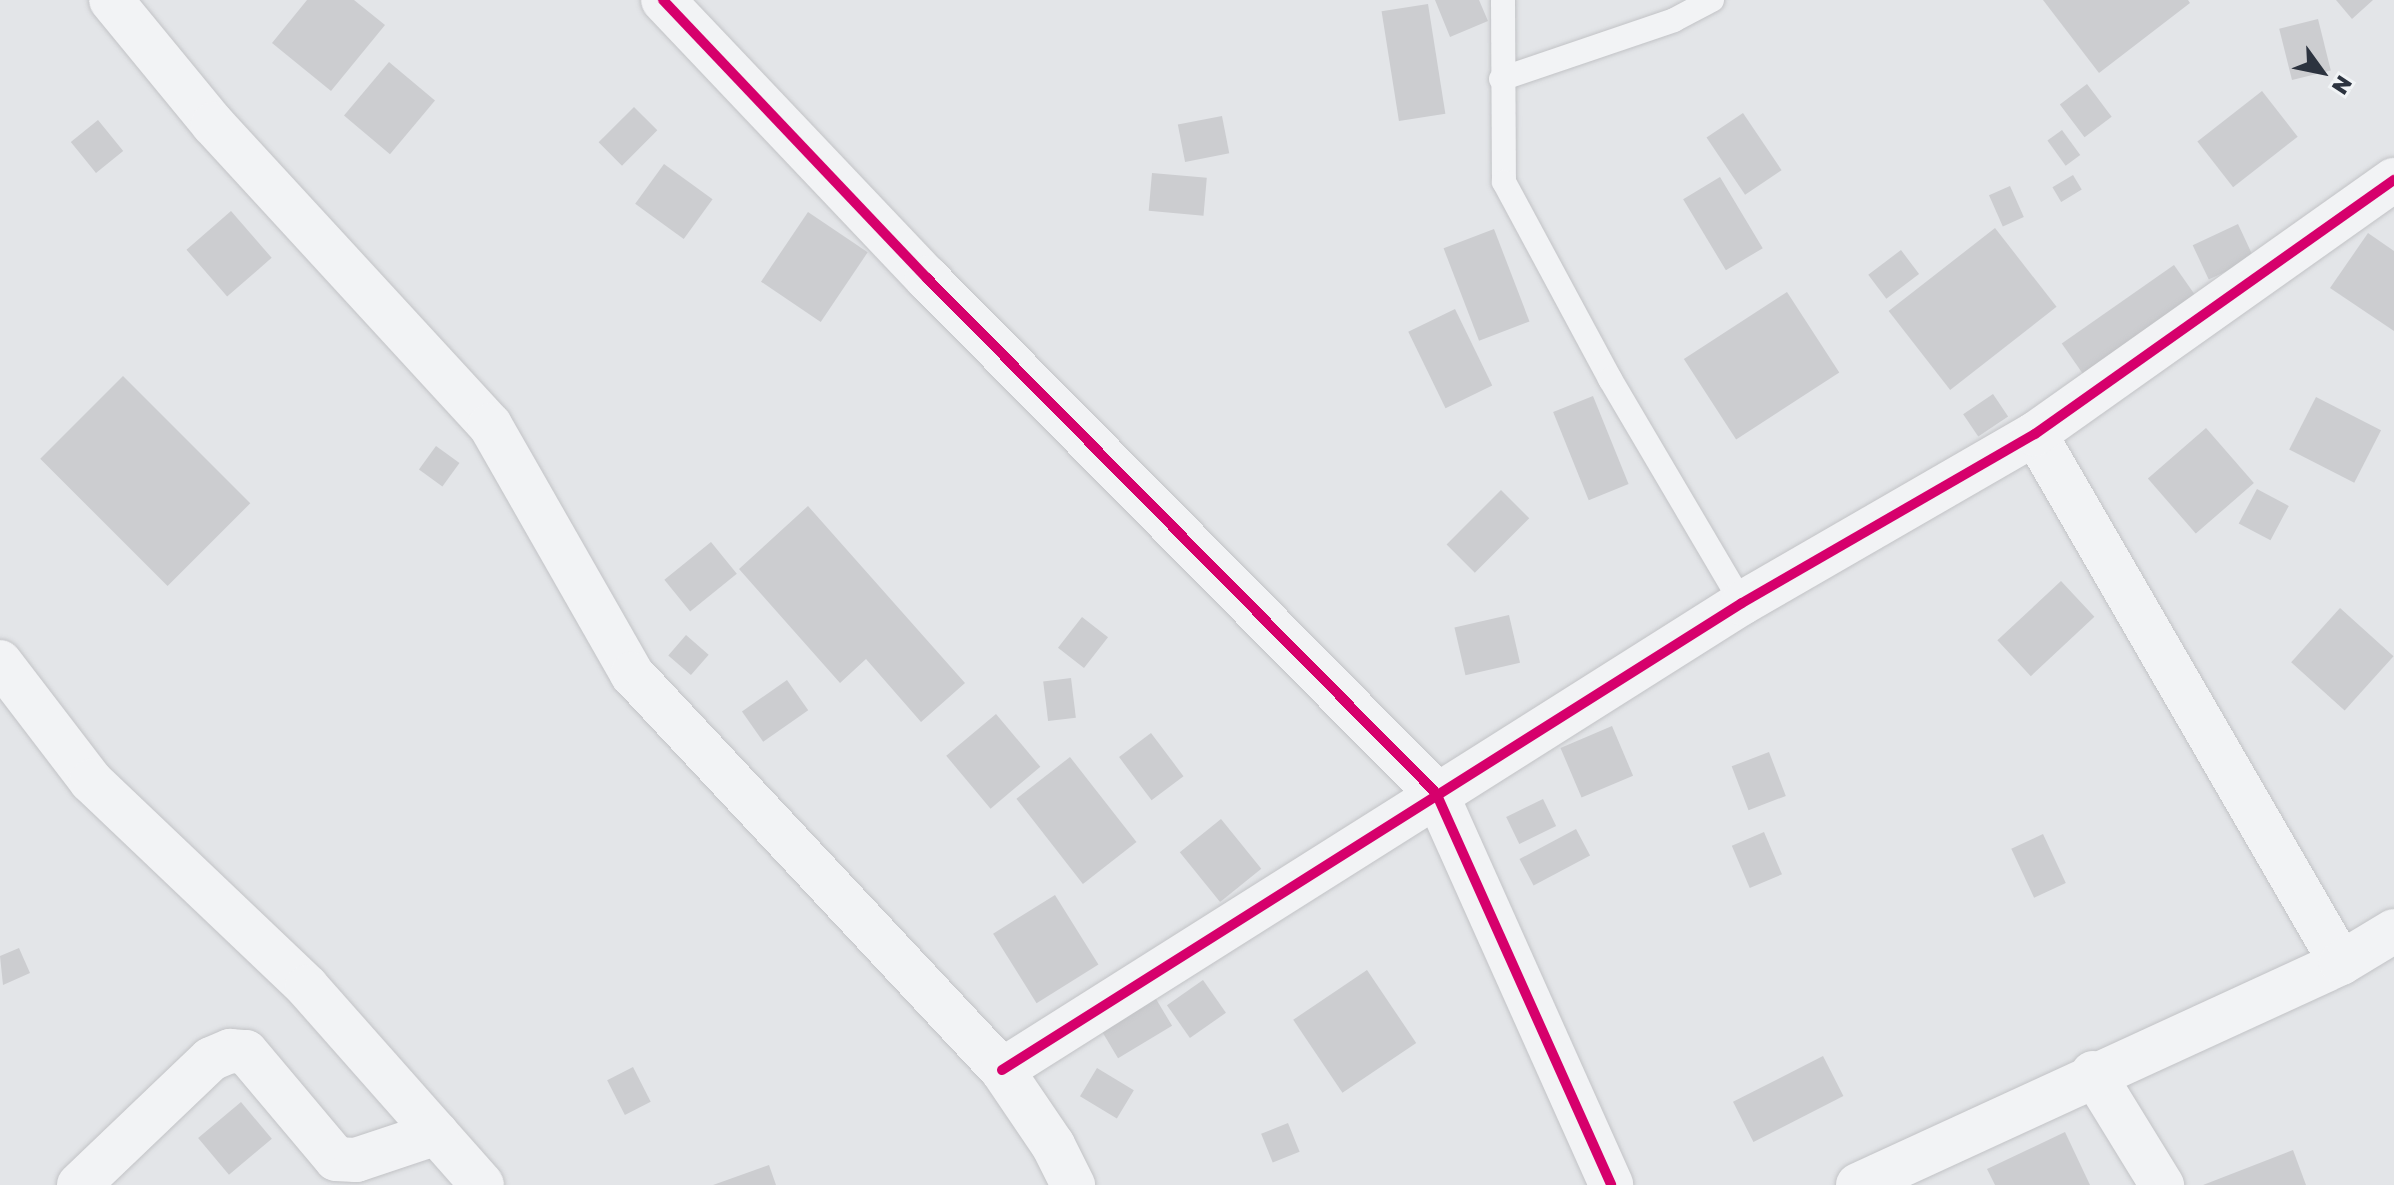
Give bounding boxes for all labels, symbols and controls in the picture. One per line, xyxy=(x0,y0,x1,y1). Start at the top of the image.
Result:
north arrow xyxy=(2282,32,2362,112)
text: N xyxy=(2327,71,2358,100)

